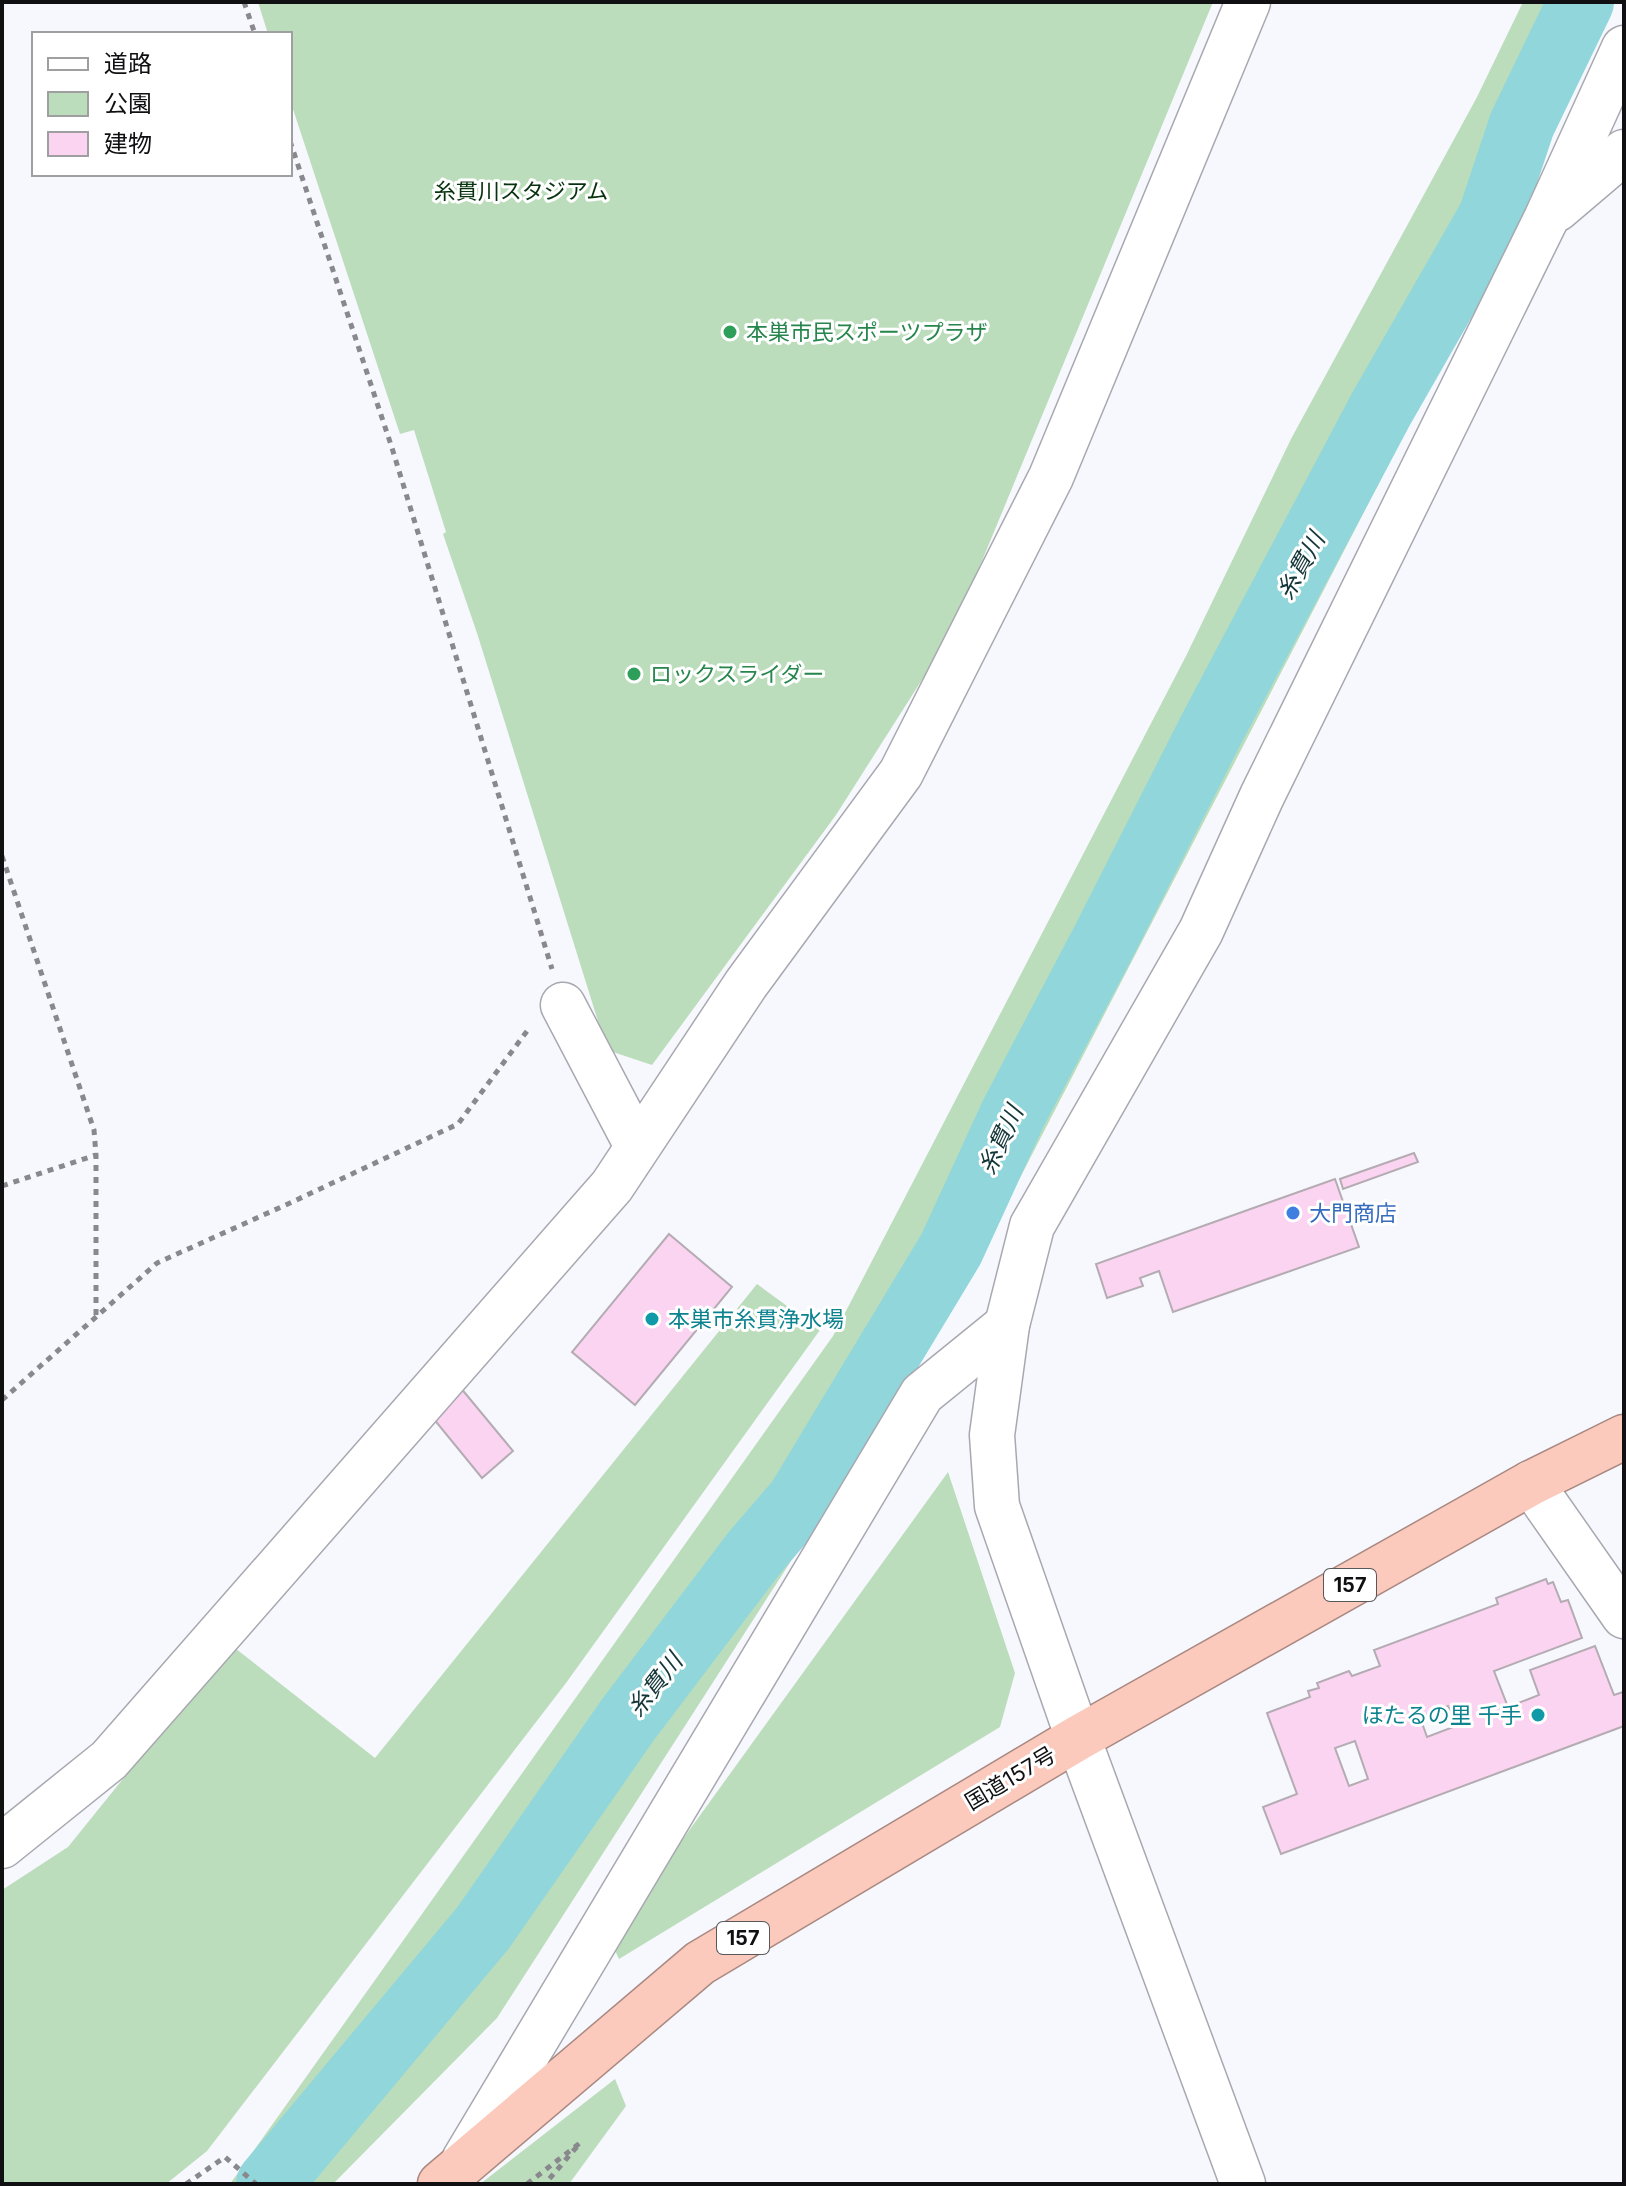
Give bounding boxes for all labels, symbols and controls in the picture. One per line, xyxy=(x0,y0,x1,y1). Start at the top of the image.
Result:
legend xyxy=(32,32,292,176)
text: 道路 xyxy=(104,49,152,78)
text: 公園 xyxy=(104,89,152,118)
text: 建物 xyxy=(104,129,152,158)
park label: 糸貫川スタジアム xyxy=(434,178,608,204)
place label: 本巣市民スポーツプラザ xyxy=(746,319,988,345)
marker: 本巣市民スポーツプラザ xyxy=(721,323,739,341)
water label: 糸貫川 xyxy=(1270,525,1332,604)
place label: ロックスライダー xyxy=(650,661,824,687)
marker: ロックスライダー xyxy=(625,665,643,683)
water label: 糸貫川 xyxy=(972,1098,1030,1179)
place label: 大門商店 xyxy=(1309,1200,1397,1226)
marker: 大門商店 xyxy=(1284,1204,1302,1222)
place label: 本巣市糸貫浄水場 xyxy=(668,1306,844,1332)
marker: 本巣市糸貫浄水場 xyxy=(643,1310,661,1328)
road number: 157 xyxy=(1324,1569,1376,1601)
water label: 糸貫川 xyxy=(621,1645,690,1722)
place label: ほたるの里 千手 xyxy=(1362,1702,1522,1728)
marker: ほたるの里 千手 xyxy=(1529,1706,1547,1724)
street label: 国道157号 xyxy=(960,1741,1060,1815)
road number: 157 xyxy=(717,1922,769,1954)

